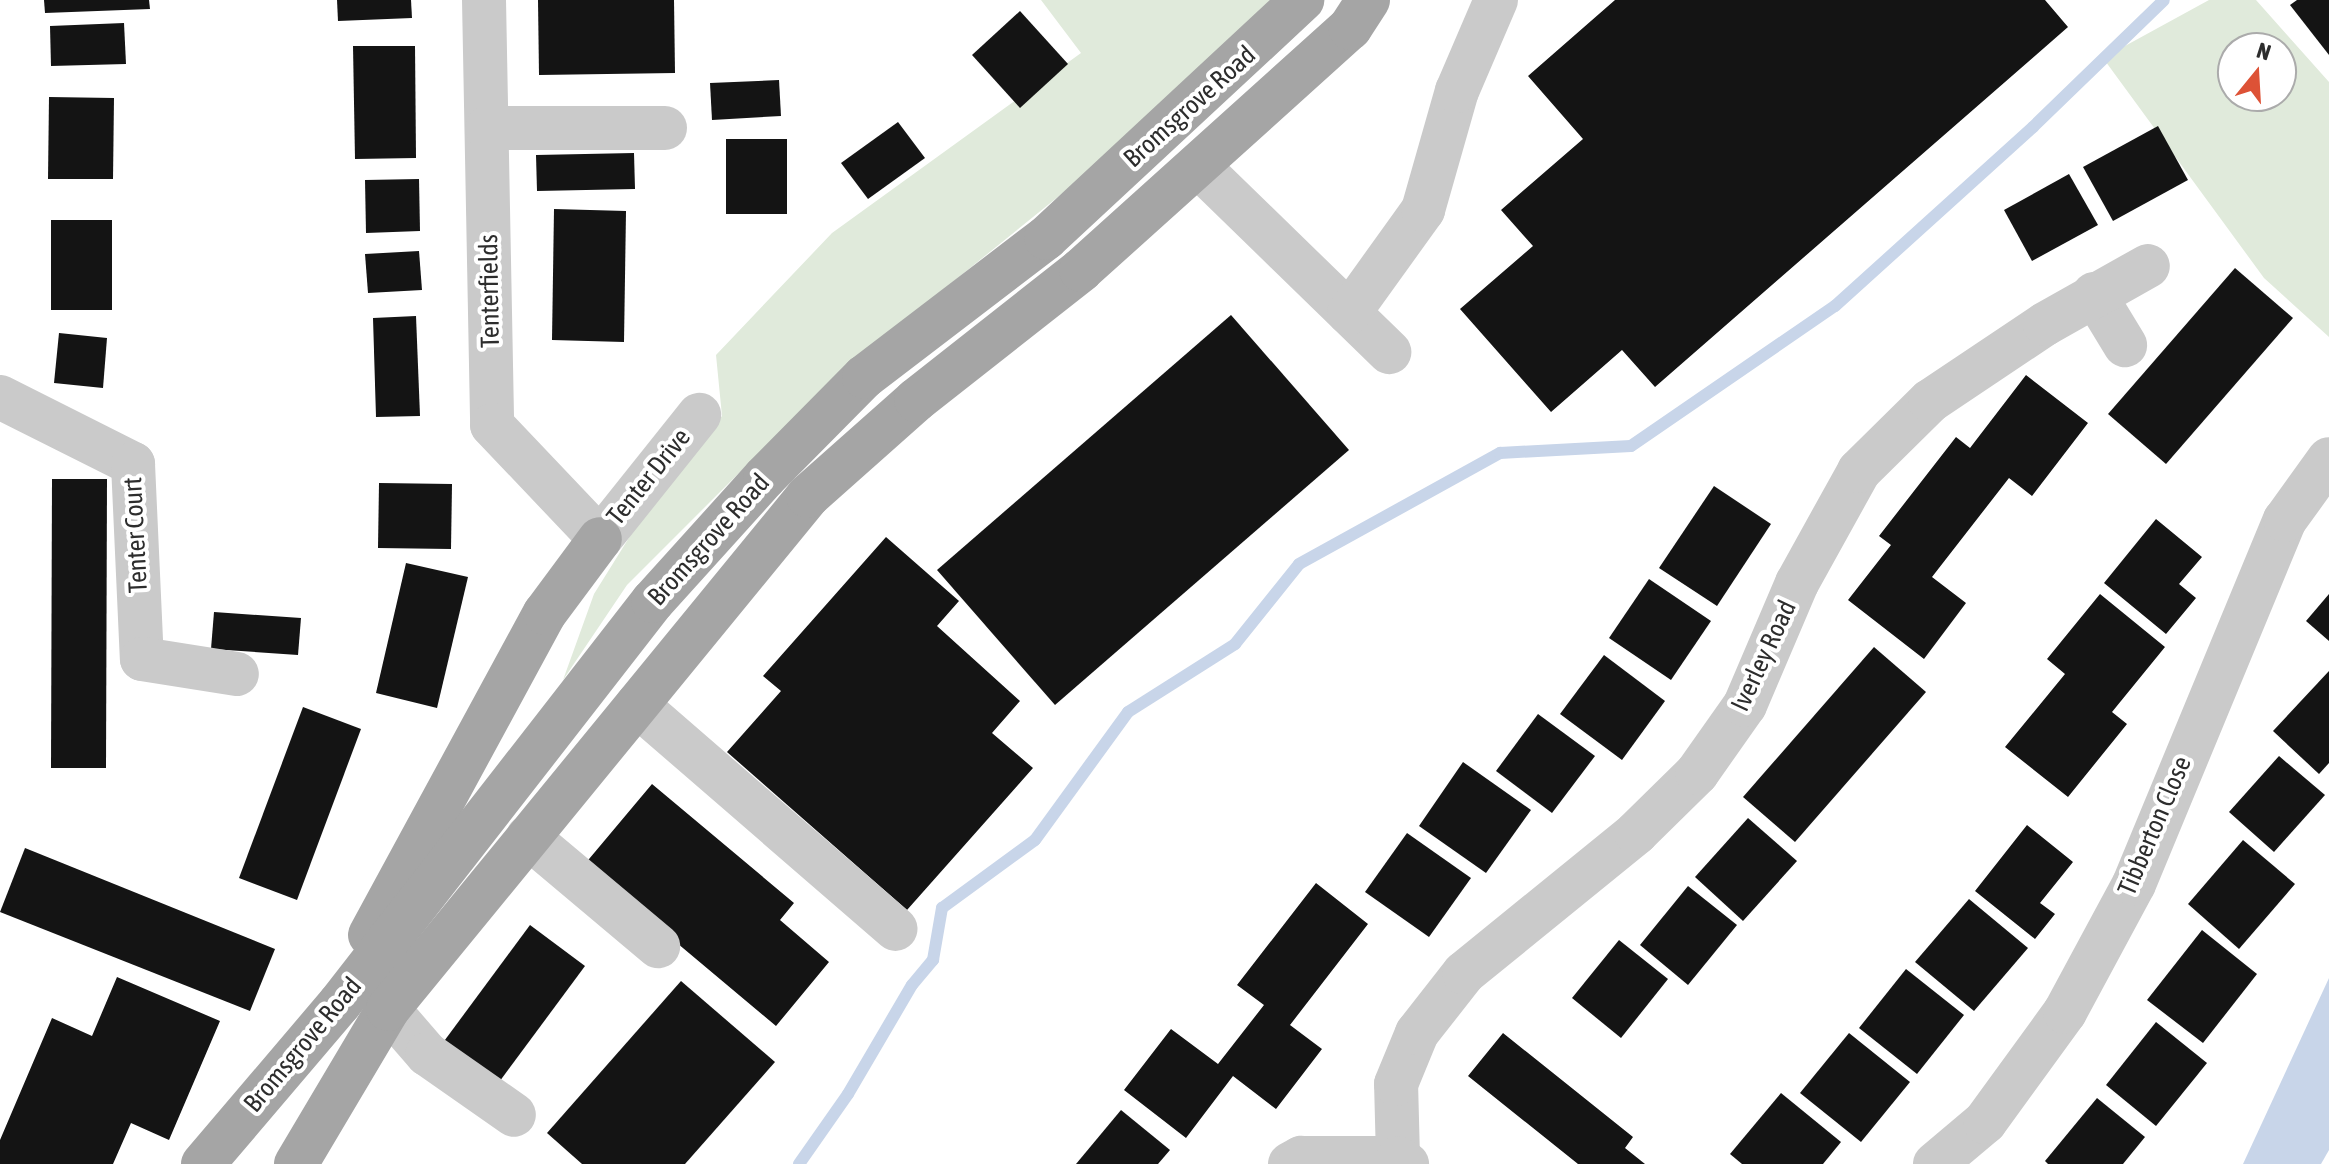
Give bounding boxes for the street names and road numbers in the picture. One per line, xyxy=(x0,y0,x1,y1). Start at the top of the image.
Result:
street label: Bromsgrove Road xyxy=(1118,40,1262,174)
street label: Tenterfields xyxy=(473,234,507,348)
street label: Tenter Drive xyxy=(601,422,697,532)
street label: Bromsgrove Road xyxy=(642,468,776,612)
street label: Tenter Court xyxy=(117,476,155,594)
street label: Iverley Road xyxy=(1725,596,1803,716)
street label: Tibberton Close xyxy=(2112,752,2198,900)
street label: Bromsgrove Road xyxy=(238,971,368,1119)

